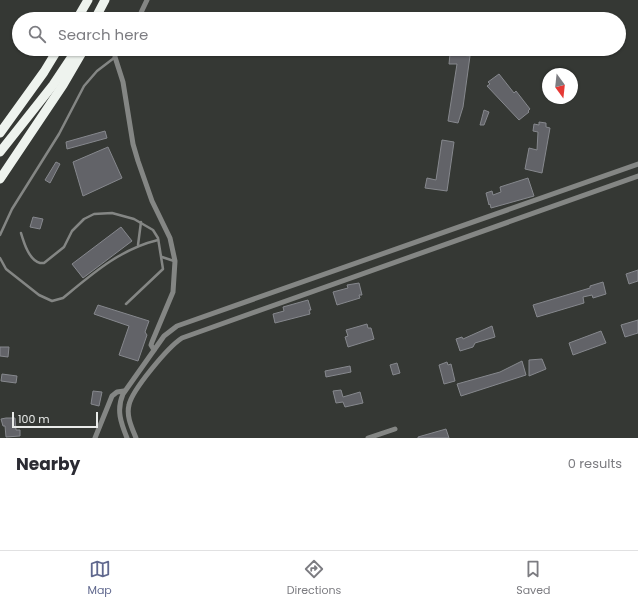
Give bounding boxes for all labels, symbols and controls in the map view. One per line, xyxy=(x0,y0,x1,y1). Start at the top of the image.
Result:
search box xyxy=(12,12,626,56)
icon: search xyxy=(26,23,48,45)
text: Search here xyxy=(58,24,148,45)
north arrow xyxy=(542,68,578,104)
scale bar xyxy=(12,410,98,429)
text: 100 m xyxy=(18,411,50,427)
text: Nearby xyxy=(16,452,80,476)
text: 0 results xyxy=(568,454,622,473)
tab: Map xyxy=(87,558,112,599)
tab: Directions xyxy=(287,558,341,599)
tab: Saved xyxy=(516,558,551,599)

